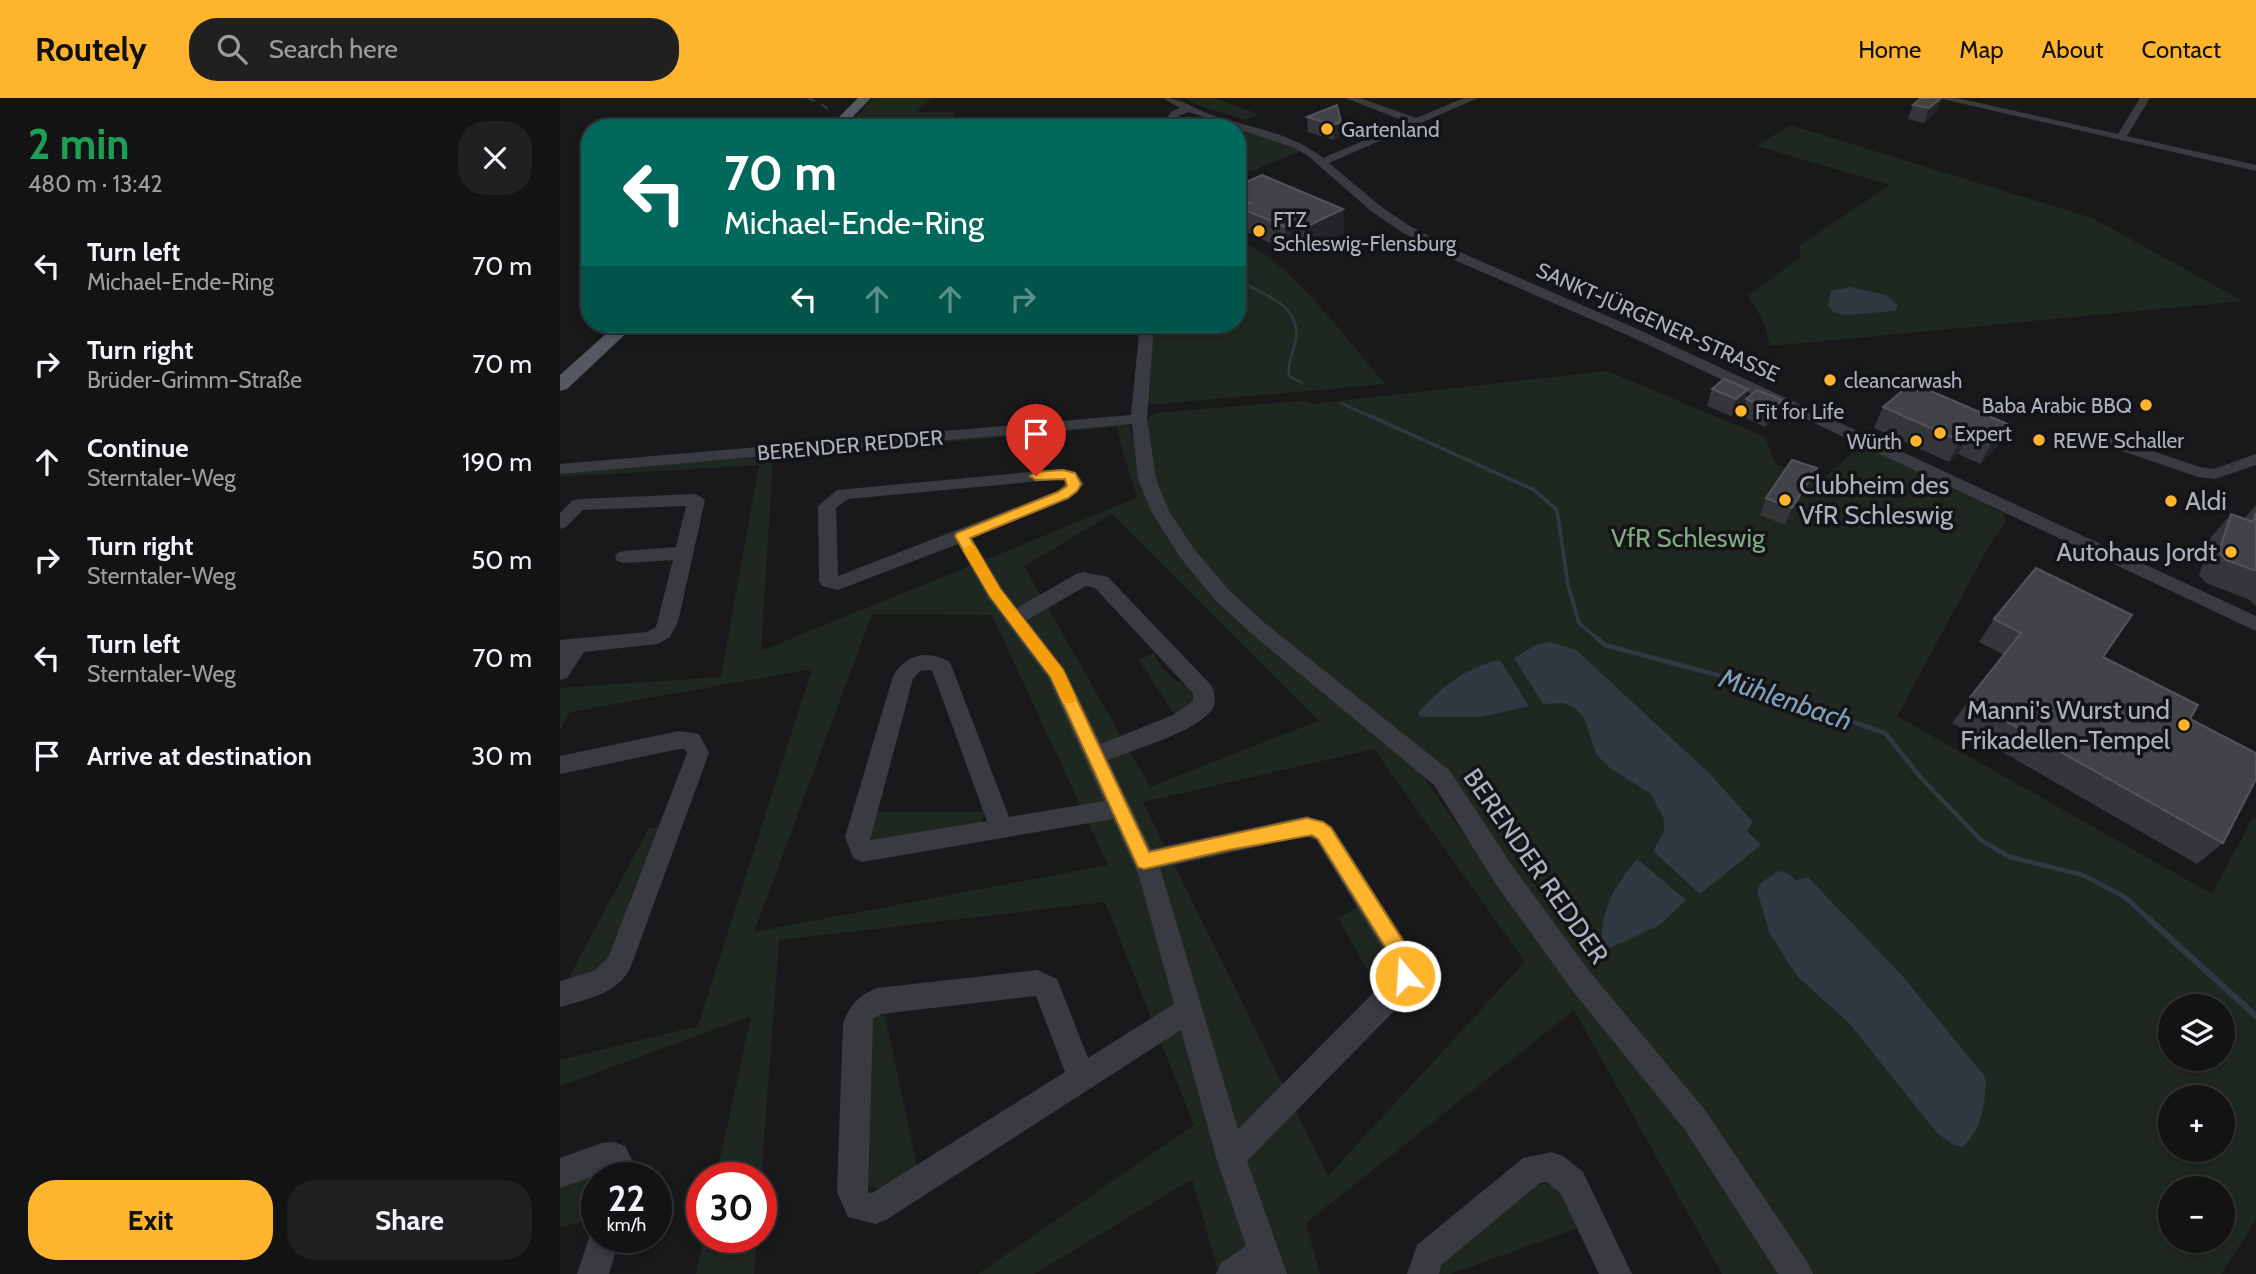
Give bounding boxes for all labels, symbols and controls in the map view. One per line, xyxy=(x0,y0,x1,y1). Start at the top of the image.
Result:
search box xyxy=(189,18,679,81)
text: Routely xyxy=(35,29,147,69)
icon: search xyxy=(213,30,251,68)
text: Search here xyxy=(269,33,398,65)
text: Home xyxy=(1858,35,1921,64)
text: Map xyxy=(1959,35,2004,64)
text: About xyxy=(2042,35,2104,64)
text: Contact xyxy=(2142,35,2221,64)
place label: Gartenland xyxy=(1341,117,1440,142)
text: 2 min xyxy=(28,118,129,170)
button: close xyxy=(458,121,532,195)
marker: Gartenland xyxy=(1319,121,1335,137)
text: 70 m xyxy=(724,143,837,202)
icon: left xyxy=(609,147,700,238)
text: 480 m · 13:42 xyxy=(28,170,163,198)
text: Michael-Ende-Ring xyxy=(724,203,984,242)
place label: FTZ Schleswig-Flensburg xyxy=(1273,207,1457,256)
marker: FTZ Schleswig-Flensburg xyxy=(1251,223,1267,239)
text: Turn left xyxy=(87,236,180,268)
icon: left xyxy=(28,247,66,285)
text: 70 m xyxy=(472,250,532,282)
street label: SANKT-JÜRGENER-STRASSE xyxy=(1533,257,1783,387)
text: Michael-Ende-Ring xyxy=(87,268,274,296)
icon: left xyxy=(785,280,823,318)
icon: ahead xyxy=(858,280,896,318)
icon: ahead xyxy=(931,280,969,318)
icon: right xyxy=(1004,280,1042,318)
text: Turn right xyxy=(87,334,193,366)
icon: right xyxy=(28,345,66,383)
text: 70 m xyxy=(472,348,532,380)
text: Brüder-Grimm-Straße xyxy=(87,366,302,394)
place label: cleancarwash xyxy=(1844,368,1963,393)
marker: cleancarwash xyxy=(1822,372,1838,388)
place label: Baba Arabic BBQ xyxy=(1982,393,2132,418)
marker: Baba Arabic BBQ xyxy=(2138,397,2154,413)
place label: Fit for Life xyxy=(1755,399,1844,424)
marker: Fit for Life xyxy=(1733,403,1749,419)
pin xyxy=(1006,404,1066,476)
icon: arrive xyxy=(1017,415,1055,453)
place label: Expert xyxy=(1954,421,2012,446)
street label: BERENDER REDDER xyxy=(756,424,944,466)
marker: Expert xyxy=(1932,425,1948,441)
place label: REWE Schaller xyxy=(2053,428,2184,453)
place label: Würth xyxy=(1847,429,1902,454)
text: Continue xyxy=(87,432,189,464)
marker: REWE Schaller xyxy=(2031,432,2047,448)
marker: Würth xyxy=(1908,433,1924,449)
icon: ahead xyxy=(28,443,66,481)
text: 190 m xyxy=(462,446,532,478)
text: Sterntaler-Weg xyxy=(87,464,236,492)
place label: Clubheim des VfR Schleswig xyxy=(1799,469,1954,531)
place label: Aldi xyxy=(2185,485,2227,517)
marker: Clubheim des VfR Schleswig xyxy=(1777,492,1793,508)
marker: Aldi xyxy=(2163,493,2179,509)
park label: VfR Schleswig xyxy=(1611,522,1766,554)
text: Turn right xyxy=(87,530,193,562)
place label: Autohaus Jordt xyxy=(2056,536,2217,568)
icon: right xyxy=(28,541,66,579)
text: 50 m xyxy=(471,544,532,576)
marker: Autohaus Jordt xyxy=(2223,544,2239,560)
text: Sterntaler-Weg xyxy=(87,562,236,590)
text: Turn left xyxy=(87,628,180,660)
icon: left xyxy=(28,639,66,677)
text: 70 m xyxy=(472,642,532,674)
text: Sterntaler-Weg xyxy=(87,660,236,688)
water label: Mühlenbach xyxy=(1714,660,1857,737)
place label: Manni's Wurst und Frikadellen-Tempel xyxy=(1960,694,2170,756)
marker: Manni's Wurst und Frikadellen-Tempel xyxy=(2176,717,2192,733)
icon: arrive xyxy=(28,737,66,775)
text: Arrive at destination xyxy=(87,740,312,772)
text: 30 m xyxy=(471,740,532,772)
street label: BERENDER REDDER xyxy=(1457,762,1616,970)
position arrow xyxy=(1368,939,1442,1013)
map controls xyxy=(2158,994,2235,1253)
button: layers xyxy=(2158,994,2235,1071)
button: + xyxy=(2158,1085,2235,1162)
speed limit sign: 30 xyxy=(686,1162,777,1253)
button: − xyxy=(2158,1176,2235,1253)
text: 22 xyxy=(608,1177,645,1220)
button: Exit xyxy=(28,1180,273,1260)
button: Share xyxy=(287,1180,532,1260)
text: km/h xyxy=(607,1214,646,1236)

